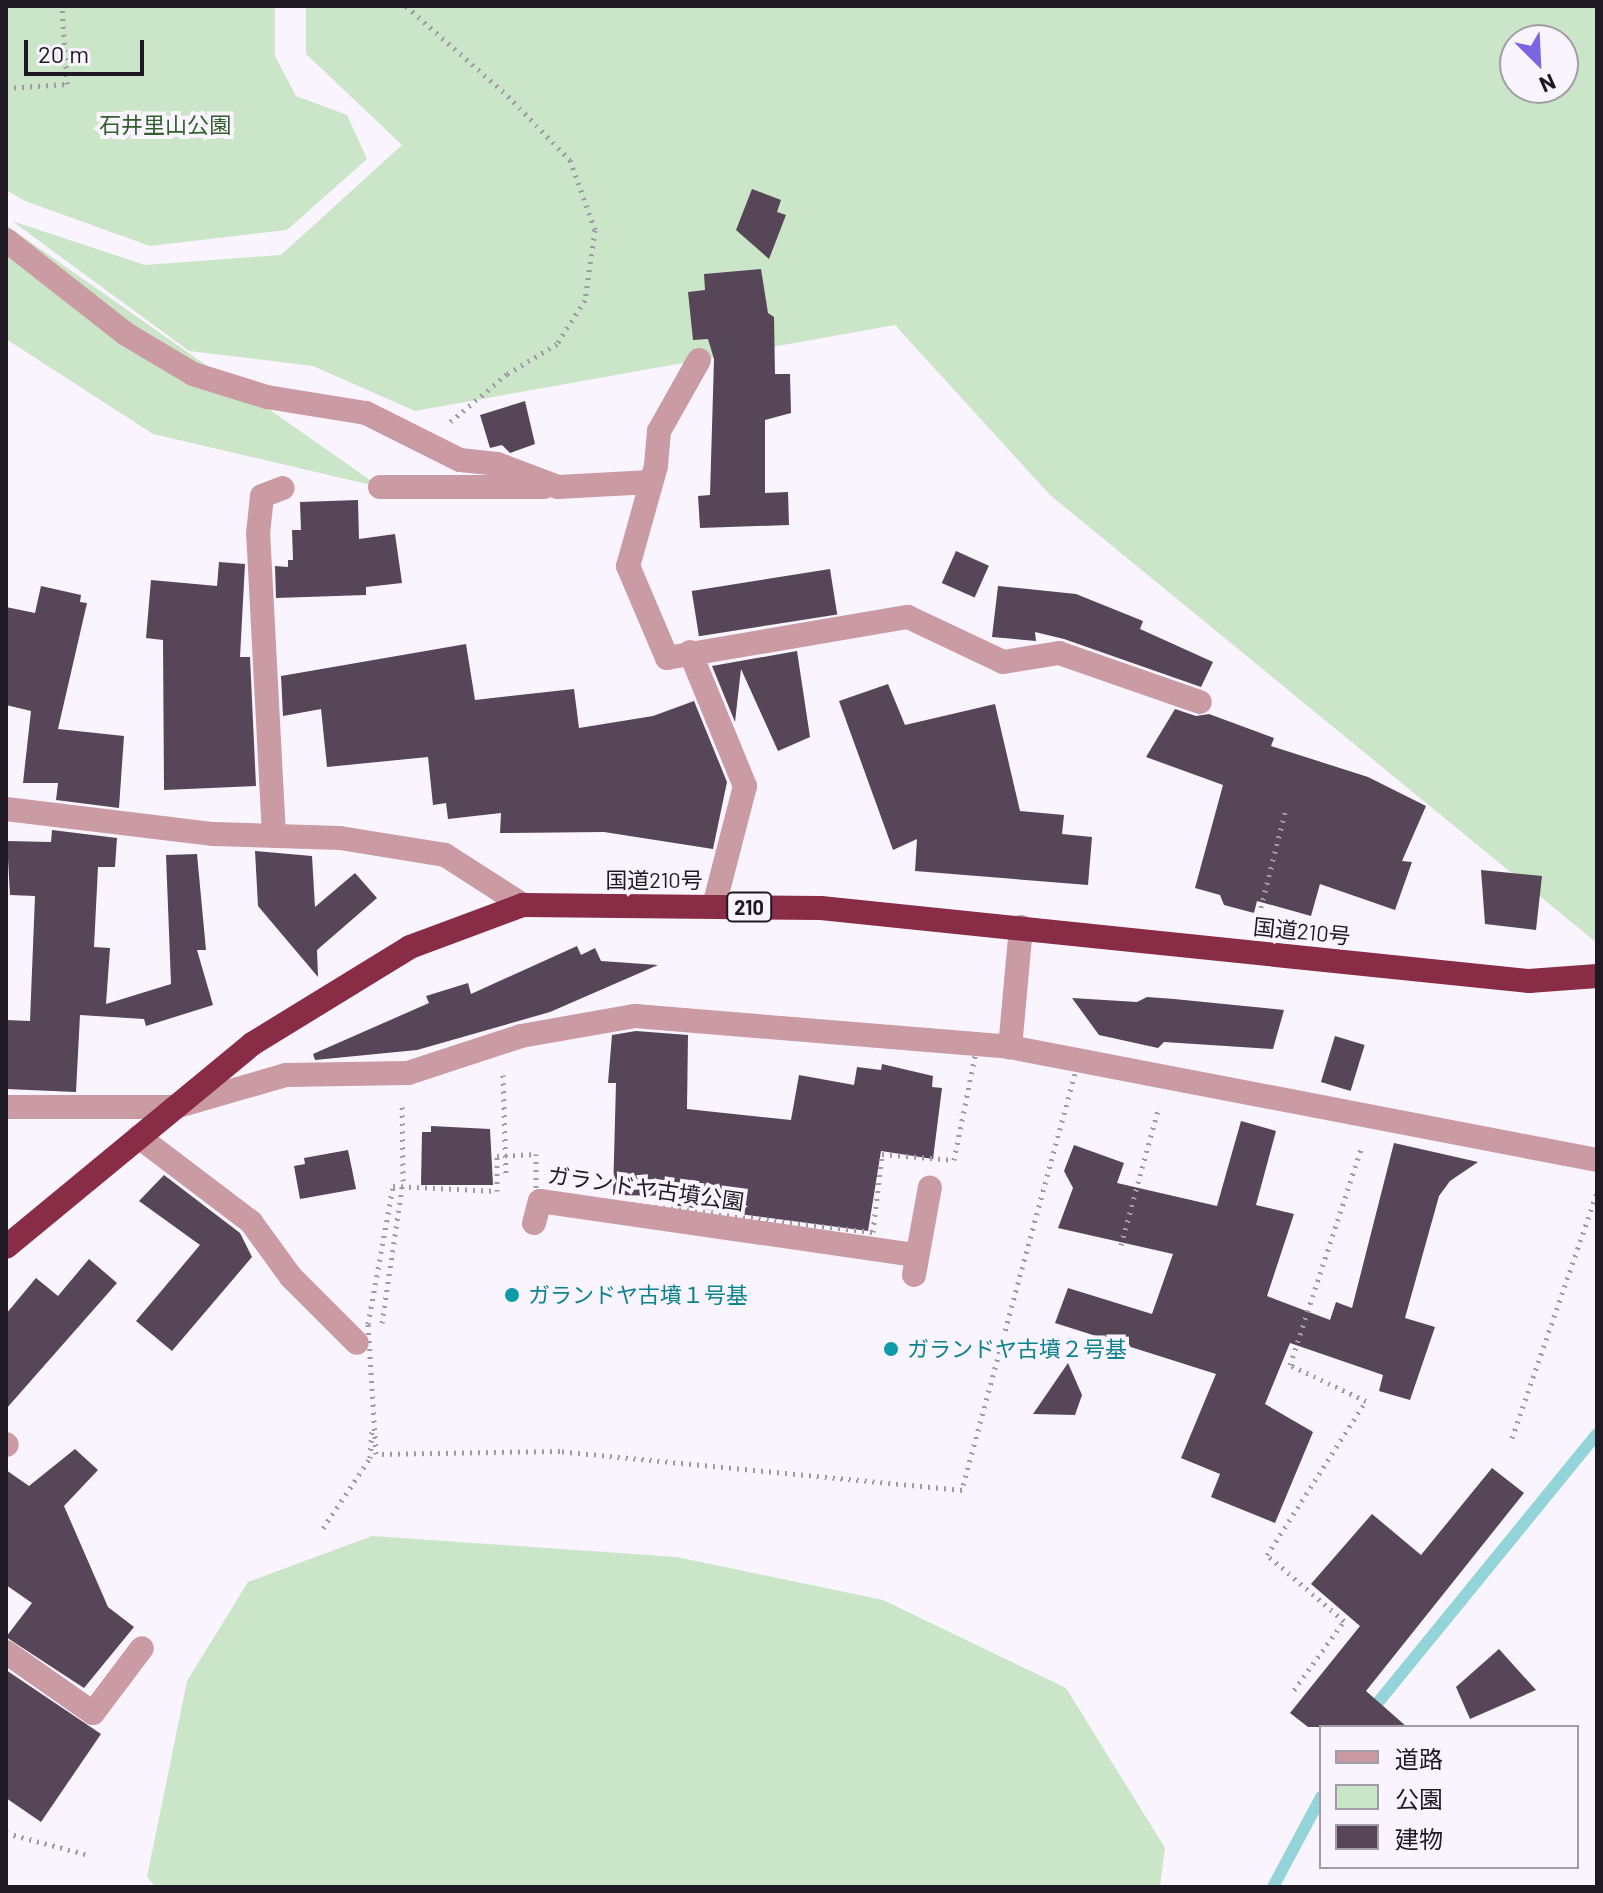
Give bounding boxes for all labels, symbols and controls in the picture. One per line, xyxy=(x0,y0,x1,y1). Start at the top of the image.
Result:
scale bar xyxy=(28,24,148,74)
north arrow xyxy=(1499,24,1579,104)
text: 20 m xyxy=(38,39,89,68)
text: N xyxy=(1536,69,1560,99)
park label: 石井里山公園 xyxy=(99,112,231,138)
street label: 国道210号 xyxy=(605,867,703,893)
road number: 210 xyxy=(725,891,773,923)
street label: 国道210号 xyxy=(1252,913,1352,949)
street label: ガランドヤ古墳公園 xyxy=(546,1161,746,1215)
place label: ガランドヤ古墳１号基 xyxy=(528,1282,748,1308)
marker: ガランドヤ古墳１号基 xyxy=(503,1286,521,1304)
place label: ガランドヤ古墳２号基 xyxy=(907,1336,1127,1362)
marker: ガランドヤ古墳２号基 xyxy=(882,1340,900,1358)
legend xyxy=(1319,1725,1579,1869)
text: 道路 xyxy=(1395,1744,1443,1773)
text: 公園 xyxy=(1395,1784,1443,1813)
text: 建物 xyxy=(1395,1824,1443,1853)

